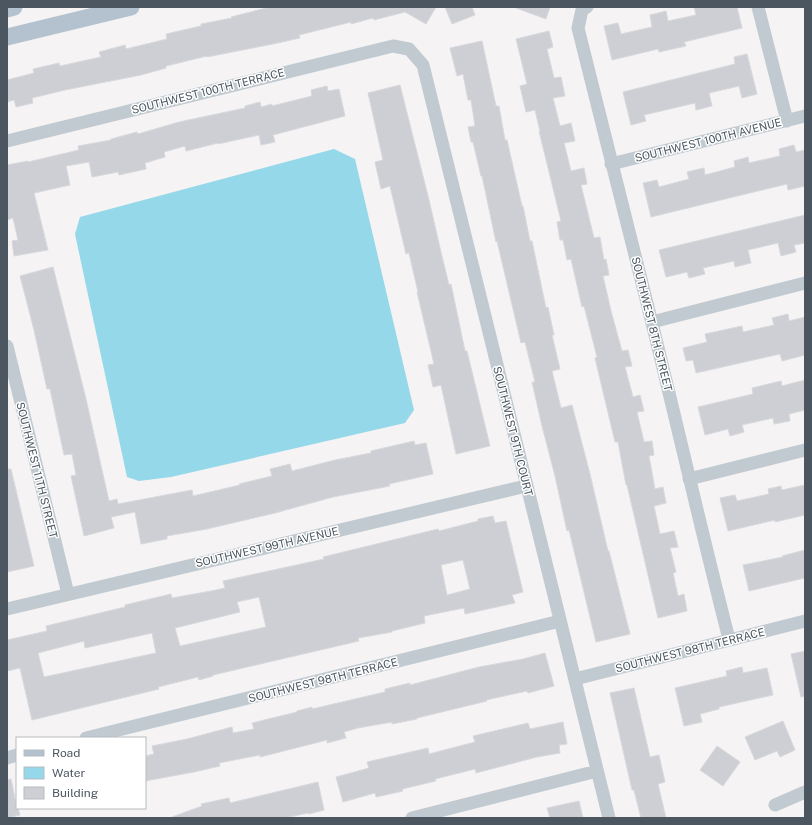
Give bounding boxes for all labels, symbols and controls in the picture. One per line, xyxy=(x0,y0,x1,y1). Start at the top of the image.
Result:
street label: SOUTHWEST 100TH TERRACE xyxy=(130,66,286,116)
street label: SOUTHWEST 100TH AVENUE xyxy=(633,116,783,164)
street label: SOUTHWEST 8TH STREET xyxy=(629,256,675,393)
street label: SOUTHWEST 9TH COURT xyxy=(491,365,535,497)
street label: SOUTHWEST 11TH STREET xyxy=(14,401,60,540)
street label: SOUTHWEST 99TH AVENUE xyxy=(194,525,340,569)
street label: SOUTHWEST 98TH TERRACE xyxy=(614,626,766,674)
street label: SOUTHWEST 98TH TERRACE xyxy=(247,656,399,704)
legend xyxy=(16,737,146,809)
text: Road xyxy=(52,746,80,760)
text: Water xyxy=(52,766,86,780)
text: Building xyxy=(52,786,98,800)

